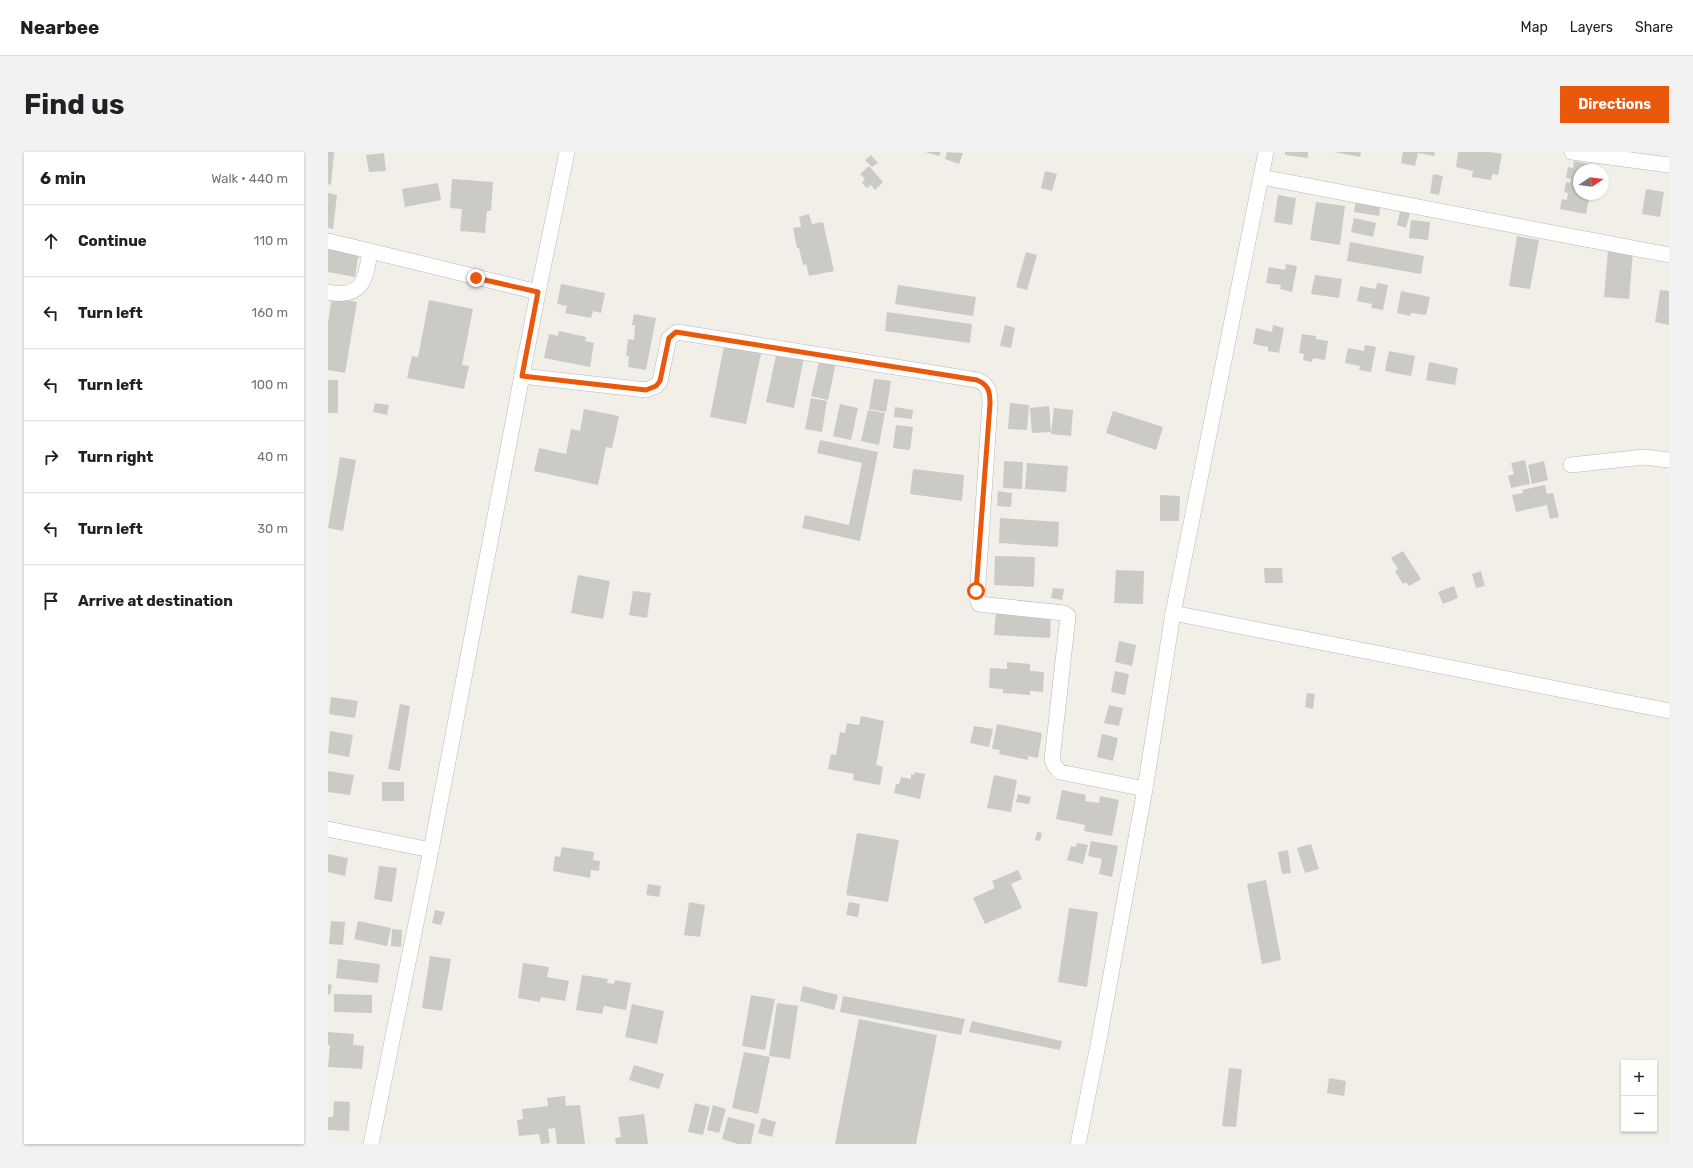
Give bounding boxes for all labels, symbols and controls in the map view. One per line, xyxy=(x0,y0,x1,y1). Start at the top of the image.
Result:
text: Nearbee xyxy=(20,16,99,39)
text: Map xyxy=(1521,19,1548,36)
text: Layers xyxy=(1570,19,1613,36)
text: Share xyxy=(1635,19,1673,36)
button: Directions xyxy=(1560,86,1669,123)
text: Find us xyxy=(24,88,124,121)
north arrow xyxy=(1573,164,1609,200)
text: 6 min xyxy=(40,168,86,188)
text: Walk · 440 m xyxy=(211,171,288,186)
icon: ahead xyxy=(40,230,62,252)
text: Continue xyxy=(78,232,147,250)
text: 110 m xyxy=(254,233,288,248)
route end xyxy=(467,269,485,287)
icon: left xyxy=(40,302,62,324)
text: Turn left xyxy=(78,304,143,322)
text: 160 m xyxy=(252,305,288,320)
icon: left xyxy=(40,374,62,396)
text: Turn left xyxy=(78,376,143,394)
text: 100 m xyxy=(251,377,288,392)
icon: right xyxy=(40,446,62,468)
text: Turn right xyxy=(78,448,153,466)
text: 40 m xyxy=(257,449,288,464)
icon: left xyxy=(40,518,62,540)
text: Turn left xyxy=(78,520,143,538)
text: 30 m xyxy=(257,521,288,536)
route start xyxy=(967,582,985,600)
icon: arrive xyxy=(40,590,62,612)
text: Arrive at destination xyxy=(78,592,233,610)
map controls xyxy=(1621,1060,1657,1132)
button: + xyxy=(1621,1060,1657,1096)
button: − xyxy=(1621,1096,1657,1132)

